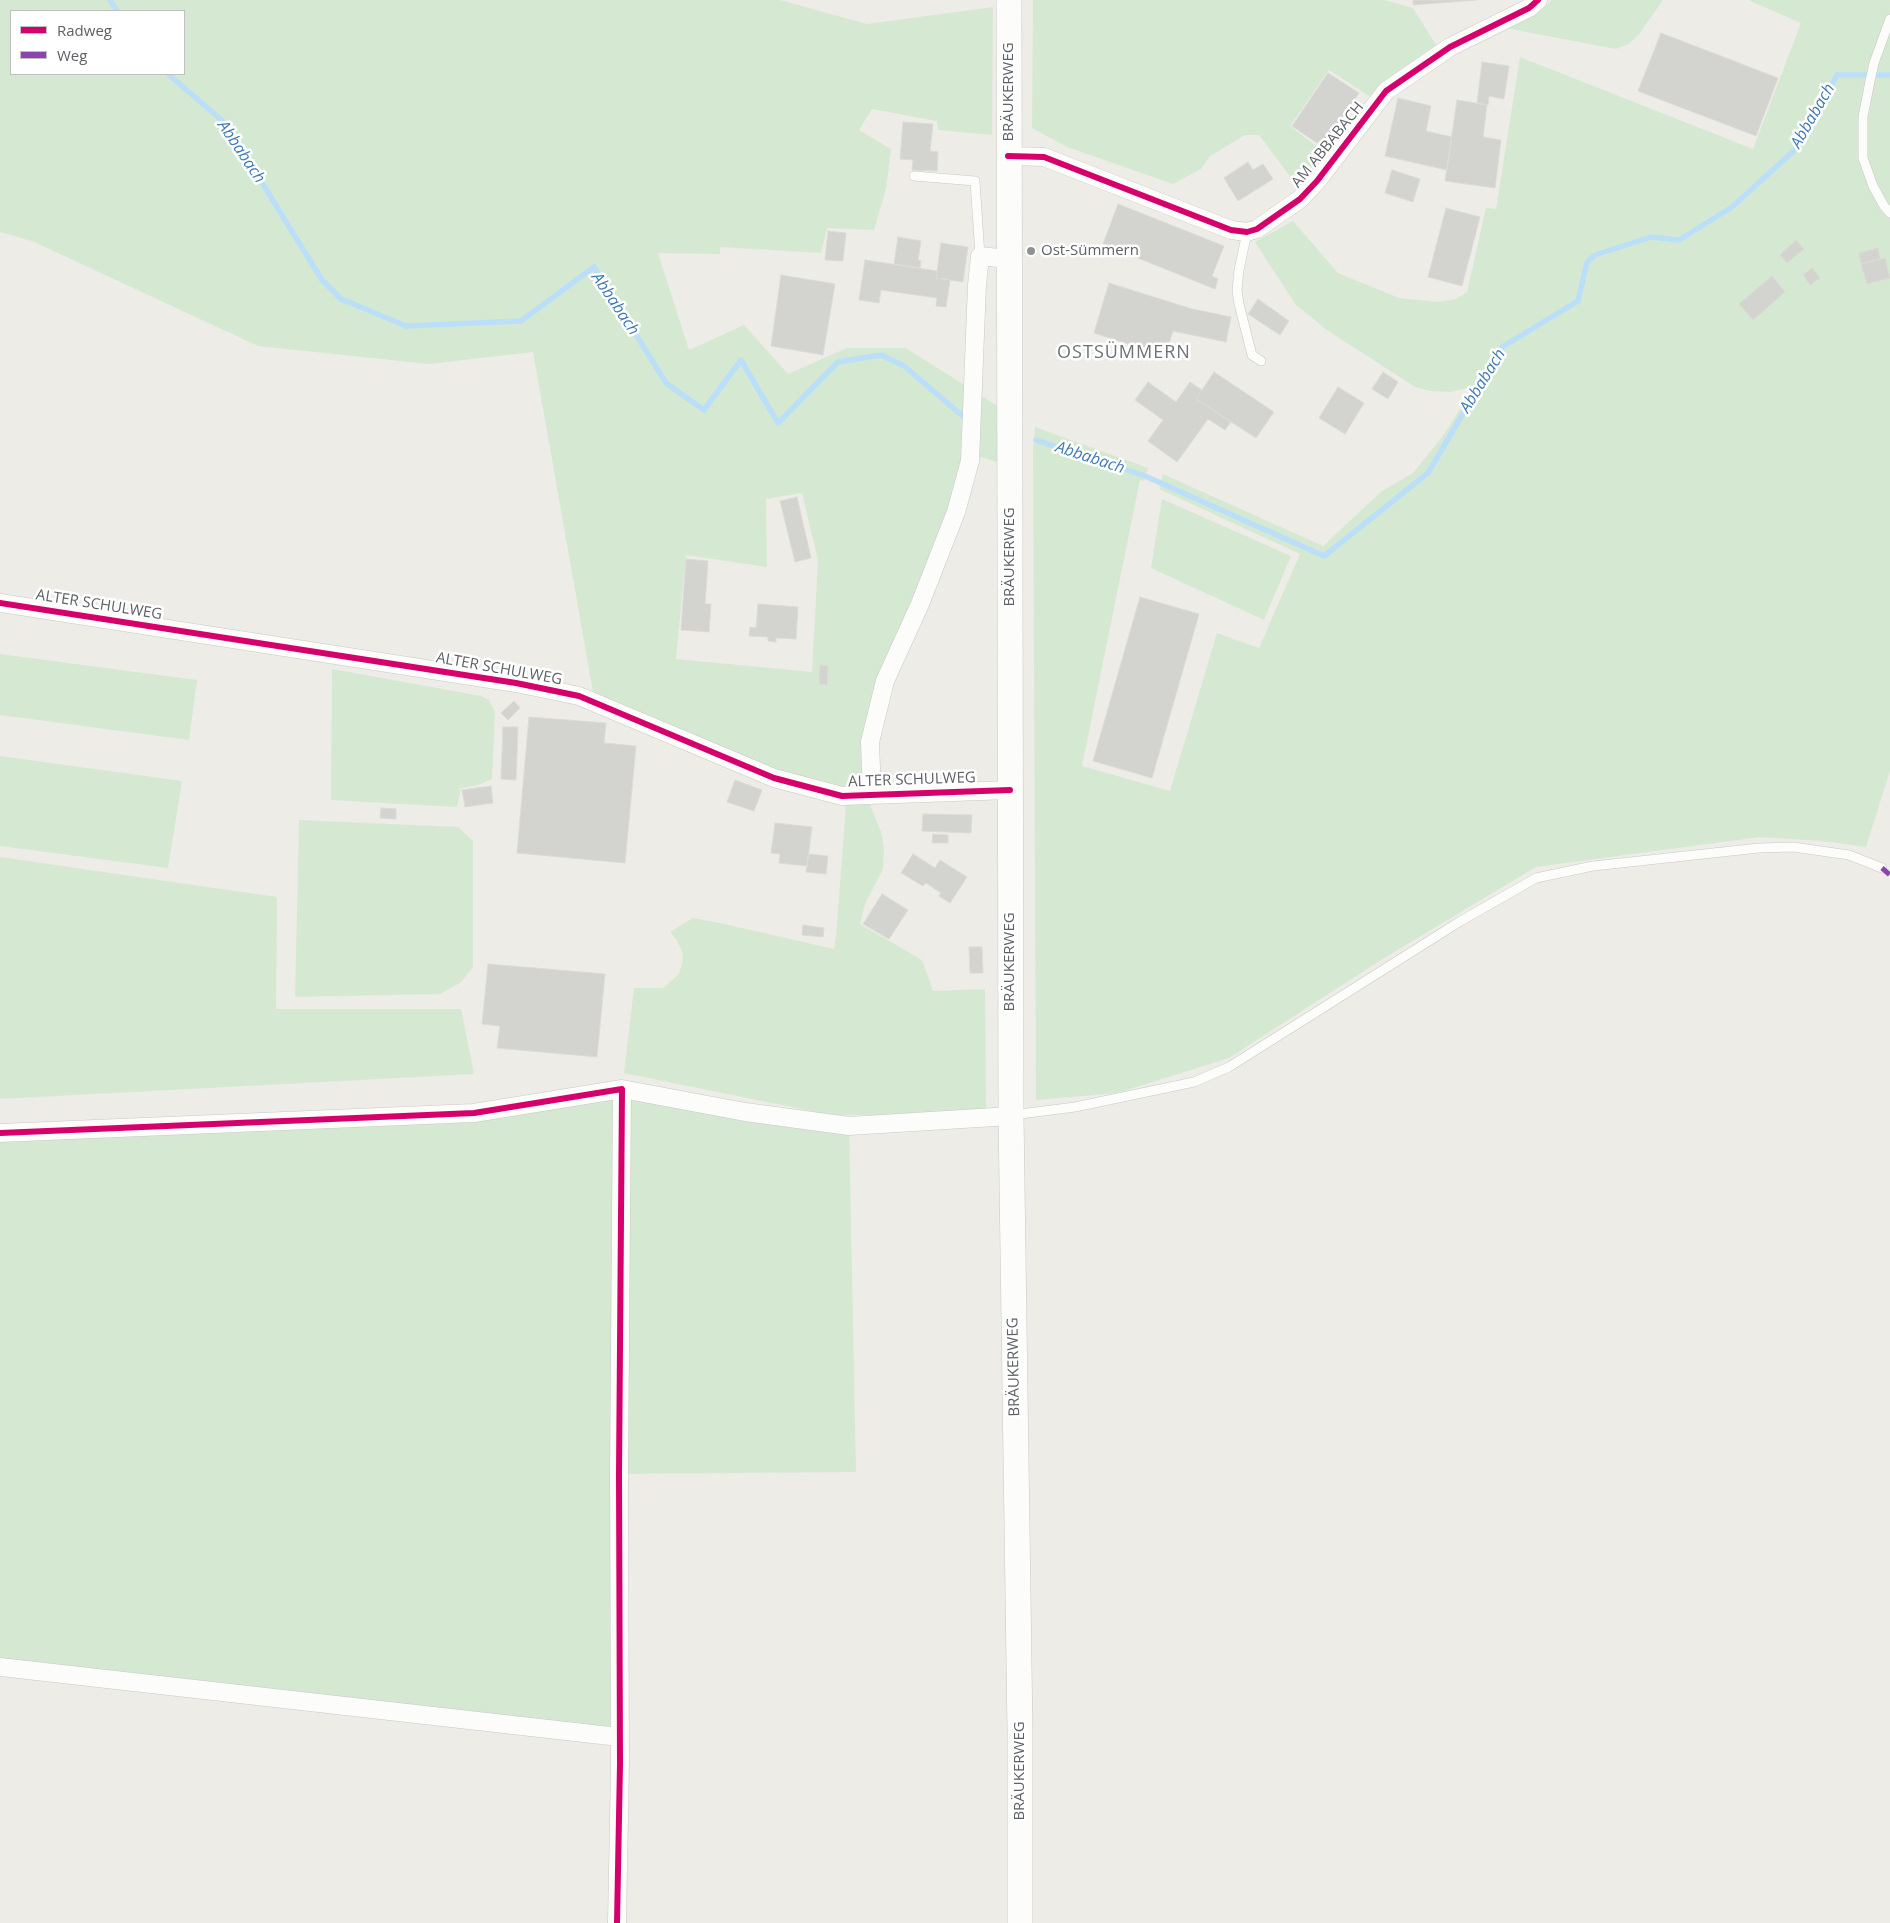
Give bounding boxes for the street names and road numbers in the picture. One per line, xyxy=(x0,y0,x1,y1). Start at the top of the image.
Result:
street label: BRÄUKERWEG xyxy=(1000,42,1018,142)
street label: AM ABBABACH xyxy=(1288,99,1368,191)
street label: BRÄUKERWEG xyxy=(1001,507,1019,607)
street label: ALTER SCHULWEG xyxy=(35,586,163,624)
street label: ALTER SCHULWEG xyxy=(435,649,563,689)
street label: ALTER SCHULWEG xyxy=(848,769,976,791)
street label: BRÄUKERWEG xyxy=(1001,912,1019,1012)
street label: BRÄUKERWEG xyxy=(1004,1317,1024,1417)
street label: BRÄUKERWEG xyxy=(1011,1721,1029,1821)

